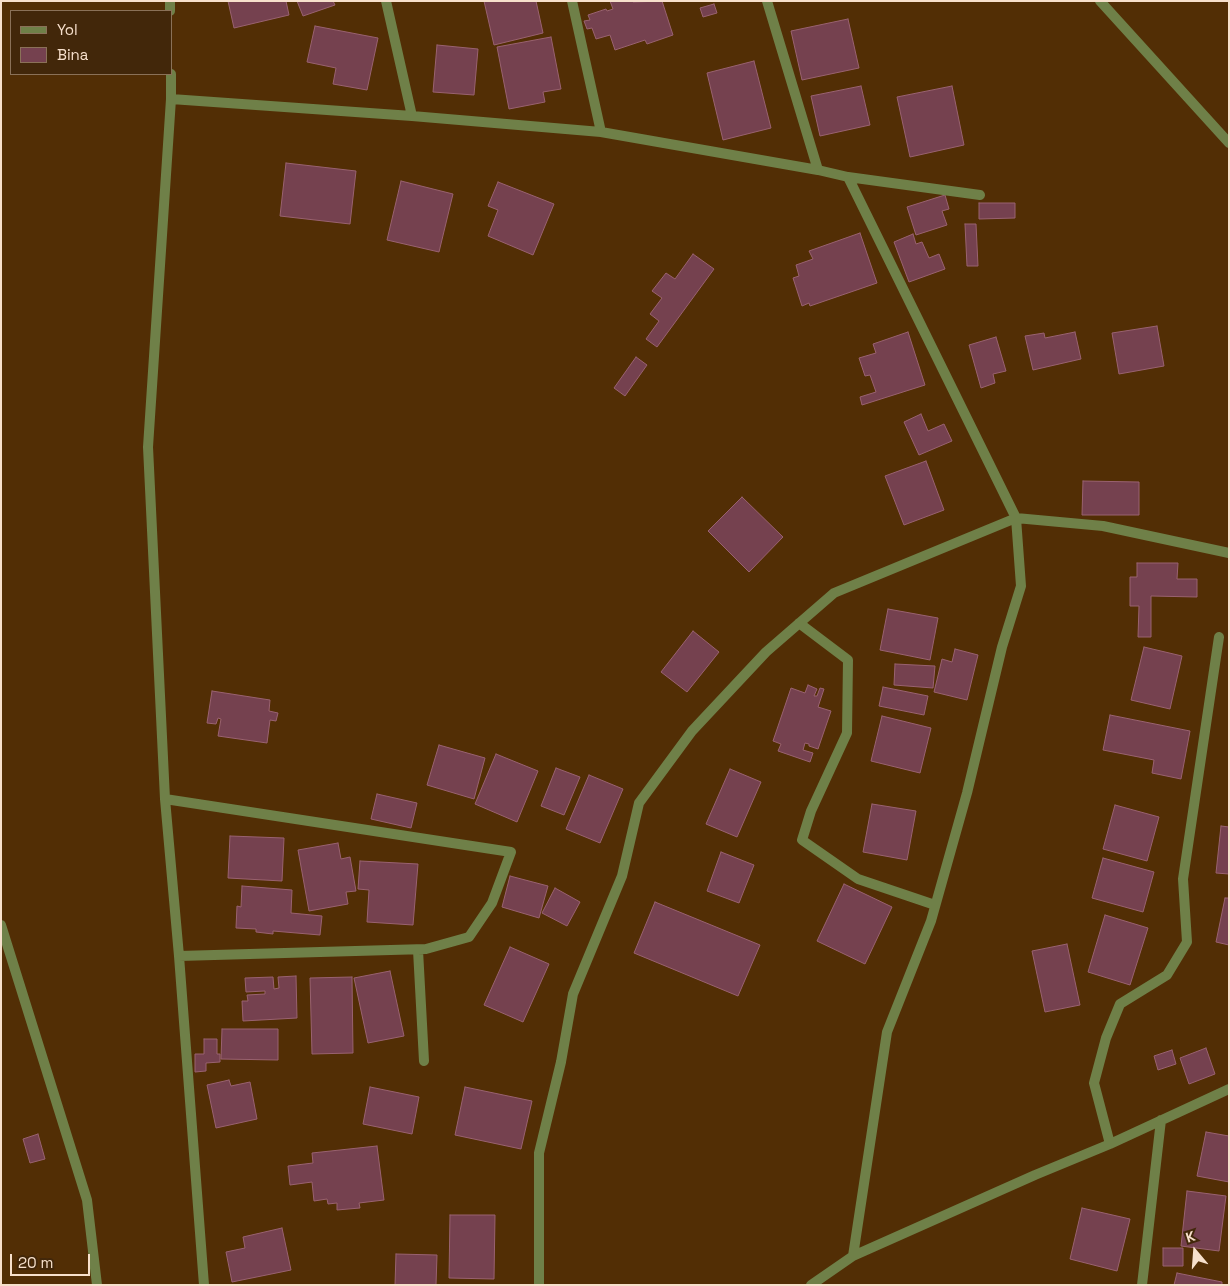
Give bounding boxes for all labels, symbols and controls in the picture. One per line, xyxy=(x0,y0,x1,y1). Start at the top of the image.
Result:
legend xyxy=(10,10,172,75)
text: Yol xyxy=(57,20,78,39)
text: Bina xyxy=(57,45,88,64)
north arrow xyxy=(1170,1226,1220,1276)
text: K xyxy=(1183,1227,1197,1247)
scale bar xyxy=(12,1244,92,1276)
text: 20 m xyxy=(18,1253,53,1272)

